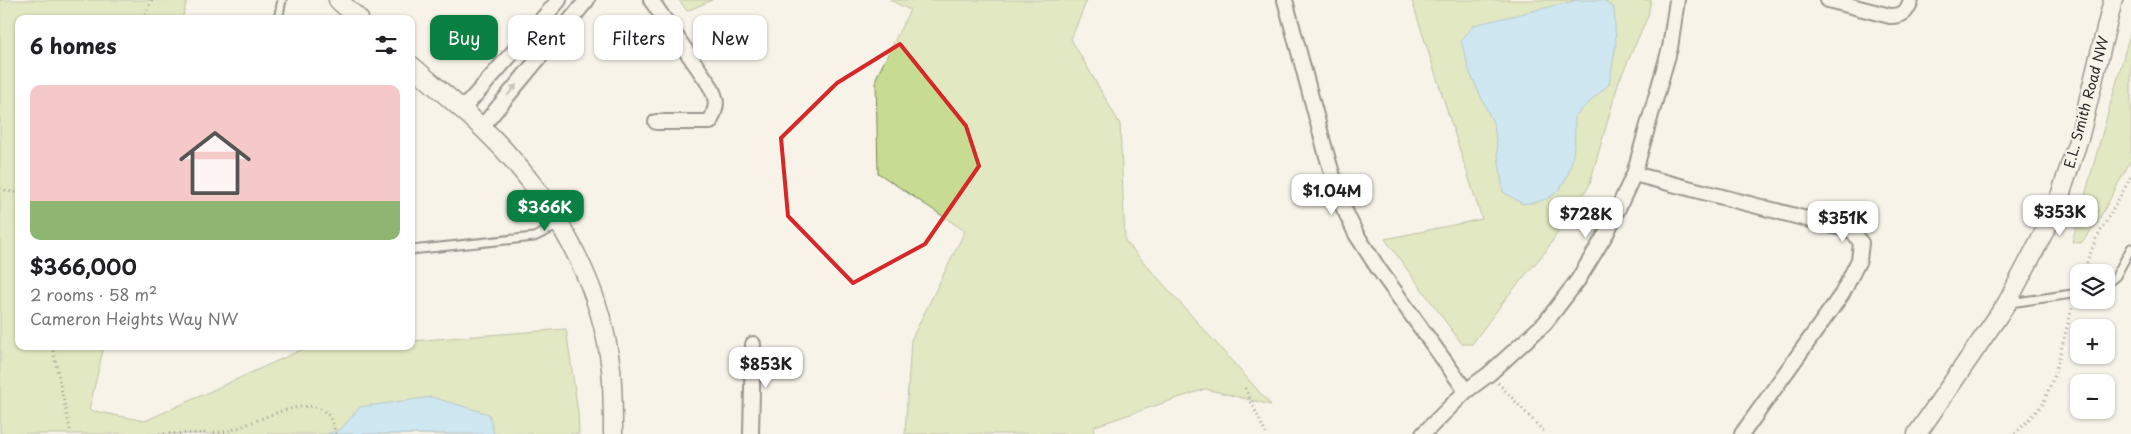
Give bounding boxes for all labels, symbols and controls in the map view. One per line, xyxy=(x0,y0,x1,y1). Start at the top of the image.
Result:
chip: Buy xyxy=(430,15,498,60)
chip: Rent xyxy=(508,15,584,60)
chip: Filters xyxy=(594,15,683,60)
chip: New xyxy=(693,15,767,60)
text: 6 homes xyxy=(30,29,116,61)
icon: filters xyxy=(372,31,400,59)
street label: E.L. Smith Road NW xyxy=(2058,33,2114,171)
one-way arrow xyxy=(507,84,518,97)
icon: home xyxy=(170,118,260,208)
pin: $1.04M xyxy=(1291,174,1373,216)
text: $1.04M xyxy=(1302,178,1362,202)
pin: $366K xyxy=(510,190,580,232)
text: $366K xyxy=(518,194,572,218)
pin: $353K xyxy=(2025,194,2095,237)
pin: $728K xyxy=(1551,196,1621,239)
text: $353K xyxy=(2034,199,2086,223)
pin: $351K xyxy=(1808,200,1878,243)
text: $728K xyxy=(1560,201,1612,225)
text: $351K xyxy=(1818,205,1868,229)
text: $366,000 xyxy=(30,250,137,282)
map controls xyxy=(2070,264,2115,419)
button: layers xyxy=(2070,264,2115,309)
text: 2 rooms · 58 m² xyxy=(30,282,157,306)
text: Cameron Heights Way NW xyxy=(30,306,238,330)
button: + xyxy=(2070,319,2115,364)
pin: $853K xyxy=(731,346,801,389)
text: $853K xyxy=(740,351,792,375)
button: − xyxy=(2070,374,2115,419)

